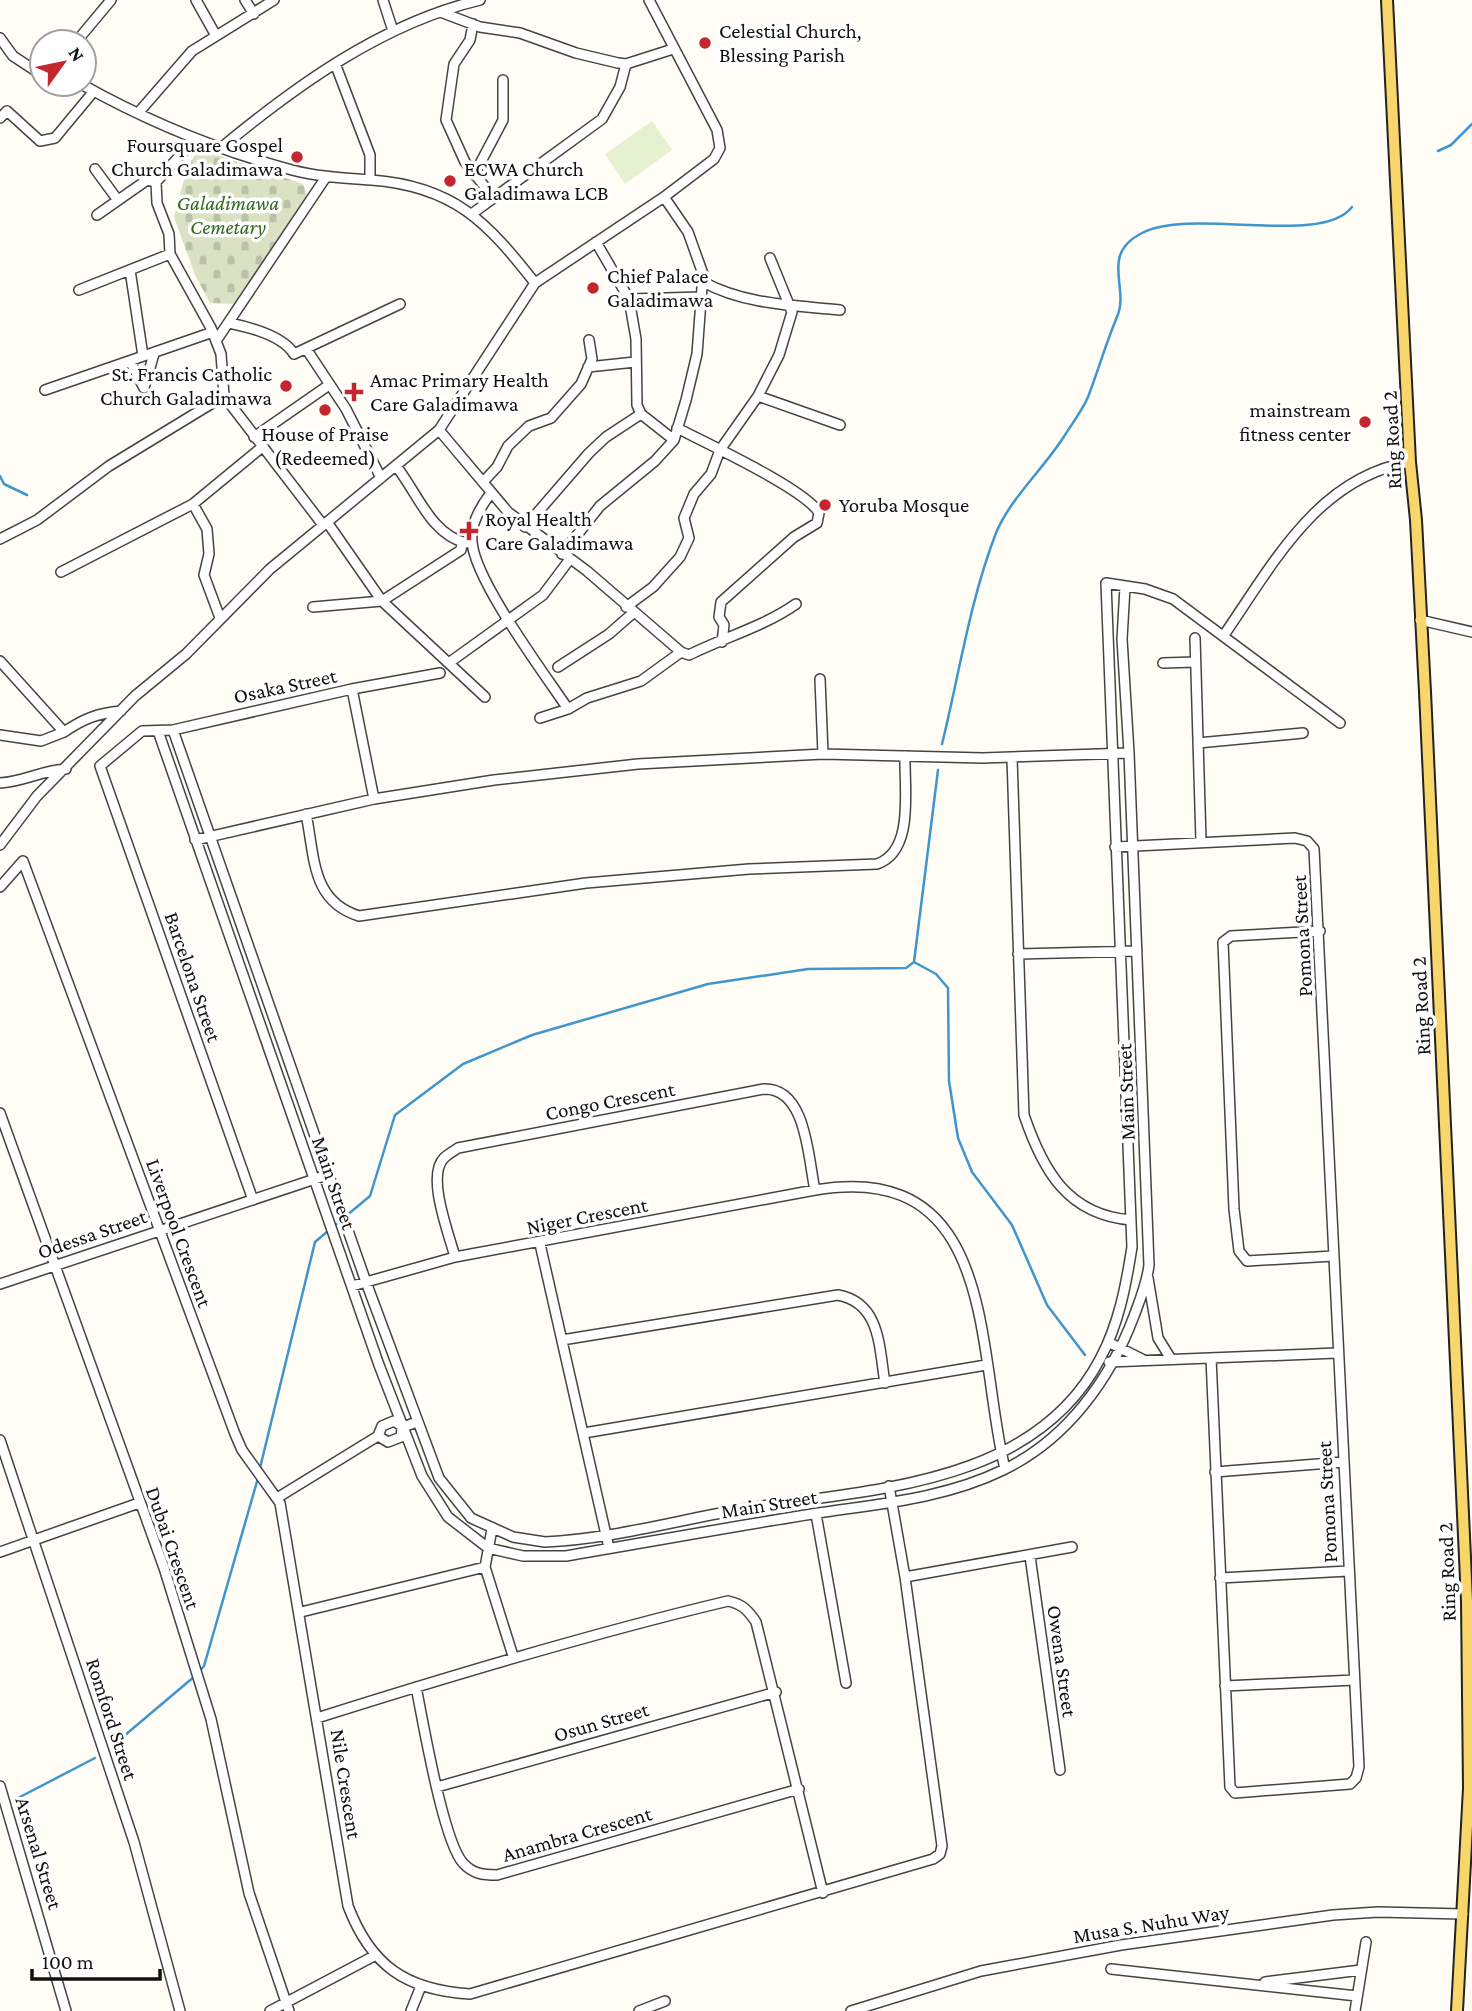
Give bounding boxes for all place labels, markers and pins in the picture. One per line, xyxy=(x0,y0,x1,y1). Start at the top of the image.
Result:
place label: Celestial Church, Blessing Parish xyxy=(719,19,862,67)
marker: Celestial Church, Blessing Parish xyxy=(697,35,713,51)
place label: Foursquare Gospel Church Galadimawa xyxy=(111,133,283,181)
marker: Foursquare Gospel Church Galadimawa xyxy=(289,149,305,165)
place label: ECWA Church Galadimawa LCB xyxy=(464,157,609,205)
marker: ECWA Church Galadimawa LCB xyxy=(442,173,458,189)
place label: Chief Palace Galadimawa xyxy=(607,264,714,312)
marker: Chief Palace Galadimawa xyxy=(585,280,601,296)
place label: St. Francis Catholic Church Galadimawa xyxy=(100,362,272,410)
place label: Amac Primary Health Care Galadimawa xyxy=(370,368,549,416)
marker: St. Francis Catholic Church Galadimawa xyxy=(278,378,294,394)
marker: Amac Primary Health Care Galadimawa xyxy=(344,382,364,402)
place label: mainstream fitness center xyxy=(1239,398,1352,446)
marker: House of Praise (Redeemed) xyxy=(317,402,333,418)
marker: mainstream fitness center xyxy=(1357,414,1373,430)
place label: House of Praise (Redeemed) xyxy=(261,422,389,470)
place label: Yoruba Mosque xyxy=(839,493,969,517)
marker: Yoruba Mosque xyxy=(817,497,833,513)
place label: Royal Health Care Galadimawa xyxy=(485,507,634,555)
marker: Royal Health Care Galadimawa xyxy=(459,521,479,541)

